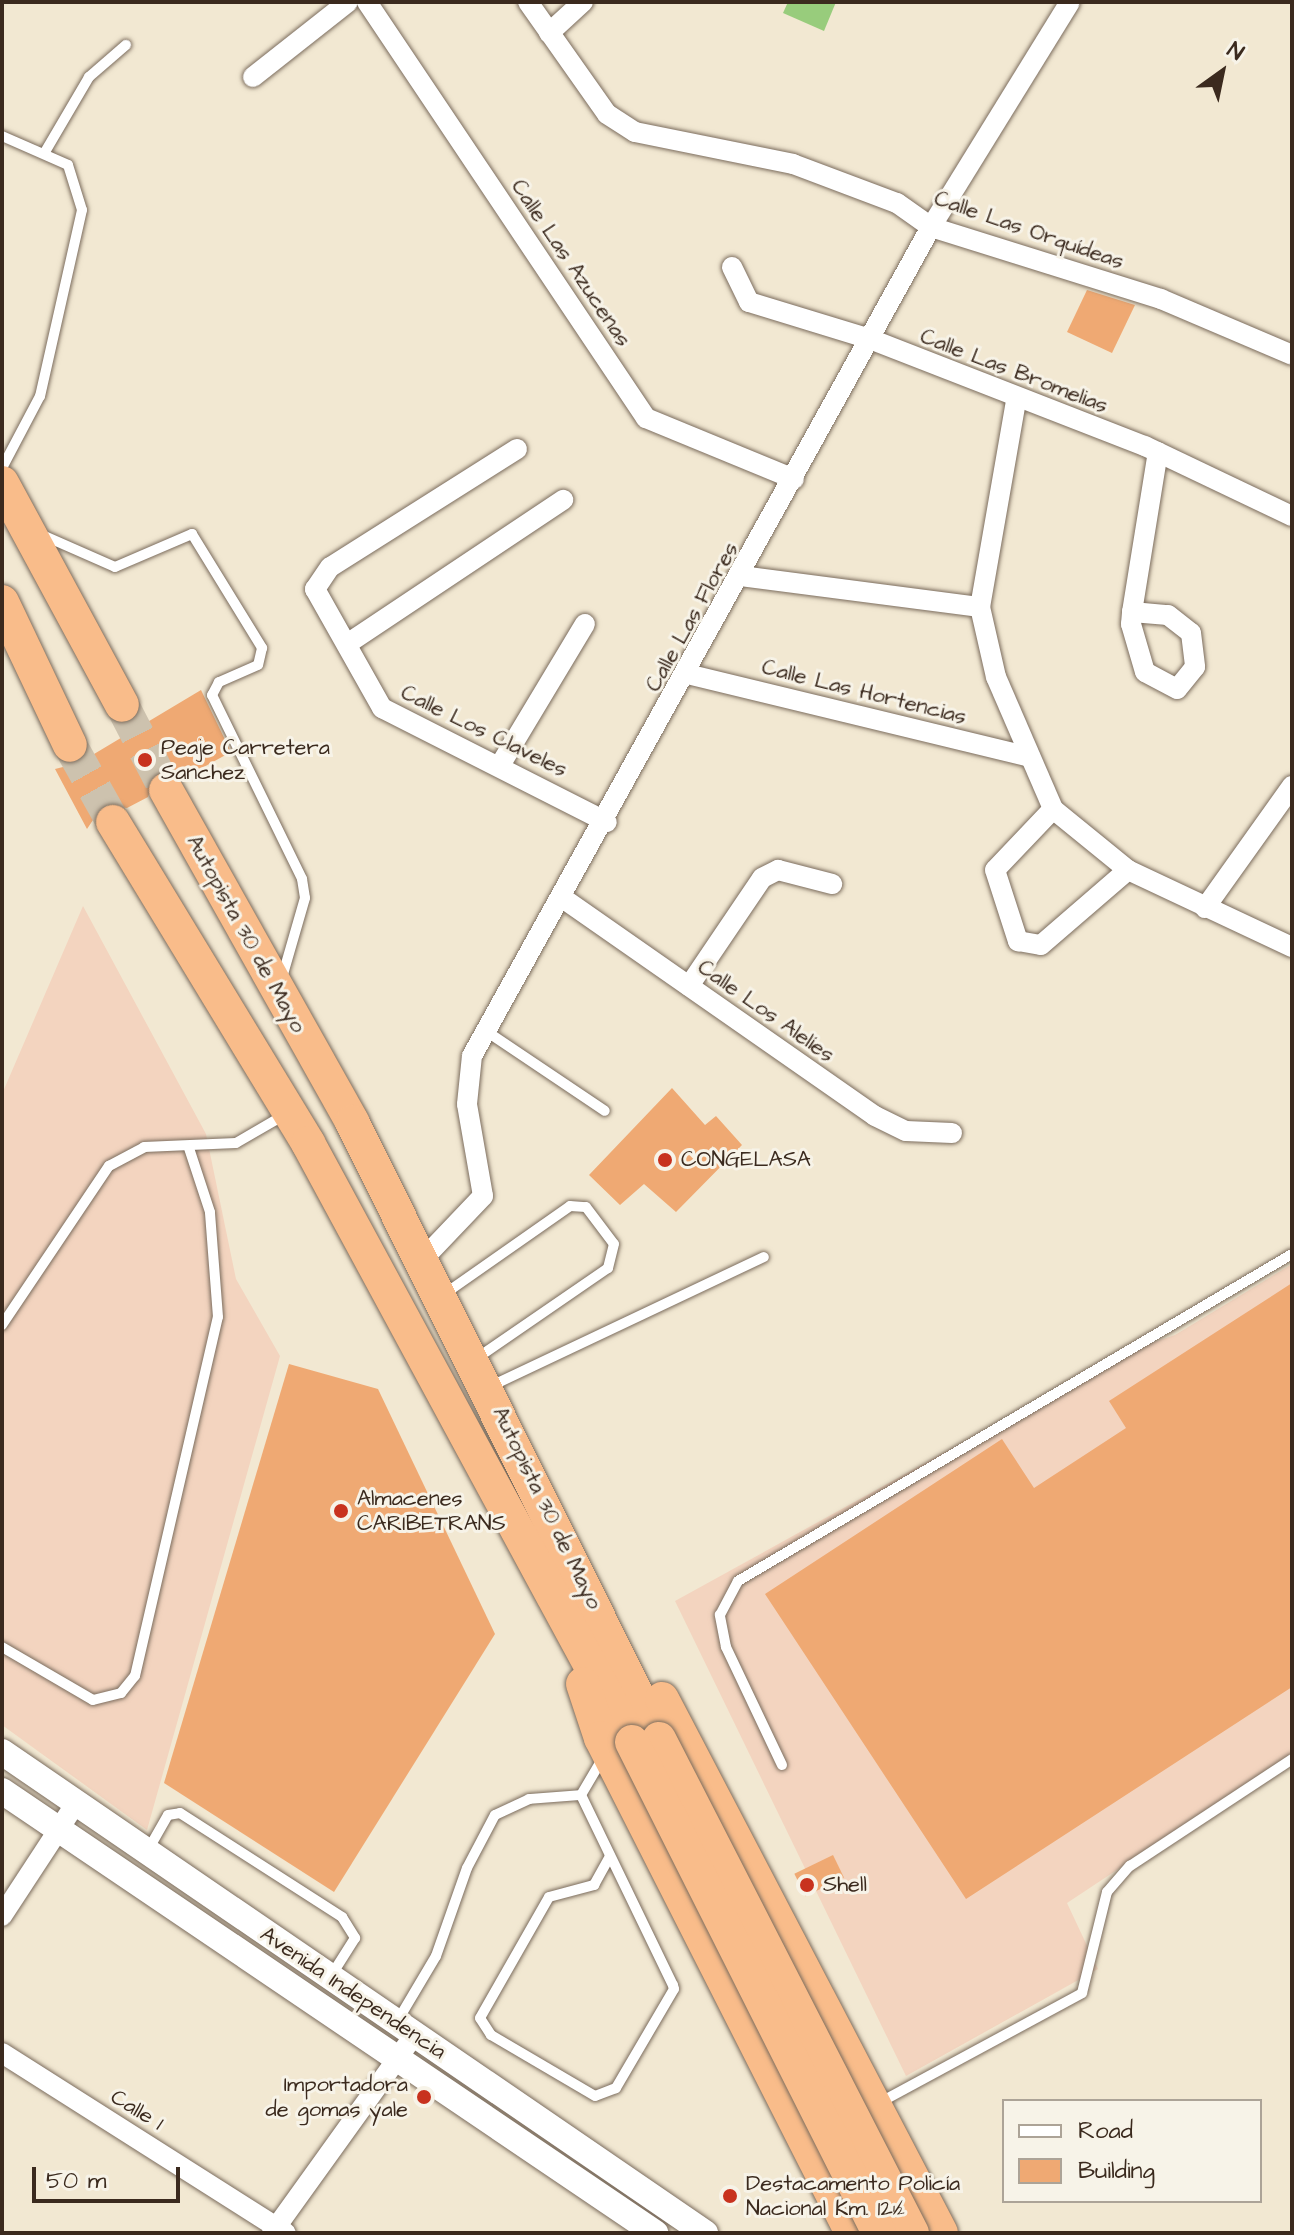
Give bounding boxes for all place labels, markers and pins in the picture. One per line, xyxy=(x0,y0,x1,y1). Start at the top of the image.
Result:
place label: Peaje Carretera Sanchez xyxy=(161,734,330,786)
marker: Peaje Carretera Sanchez xyxy=(136,751,154,769)
place label: CONGELASA xyxy=(681,1147,811,1173)
marker: CONGELASA xyxy=(656,1151,674,1169)
place label: Almacenes CARIBETRANS xyxy=(357,1485,506,1536)
marker: Almacenes CARIBETRANS xyxy=(332,1502,350,1520)
place label: Shell xyxy=(823,1872,867,1898)
marker: Shell xyxy=(798,1876,816,1894)
place label: Importadora de gomas yale xyxy=(265,2071,408,2122)
marker: Importadora de gomas yale xyxy=(415,2088,433,2106)
place label: Destacamento Policía Nacional Km. 12½ xyxy=(746,2170,960,2222)
marker: Destacamento Policía Nacional Km. 12½ xyxy=(721,2187,739,2205)

